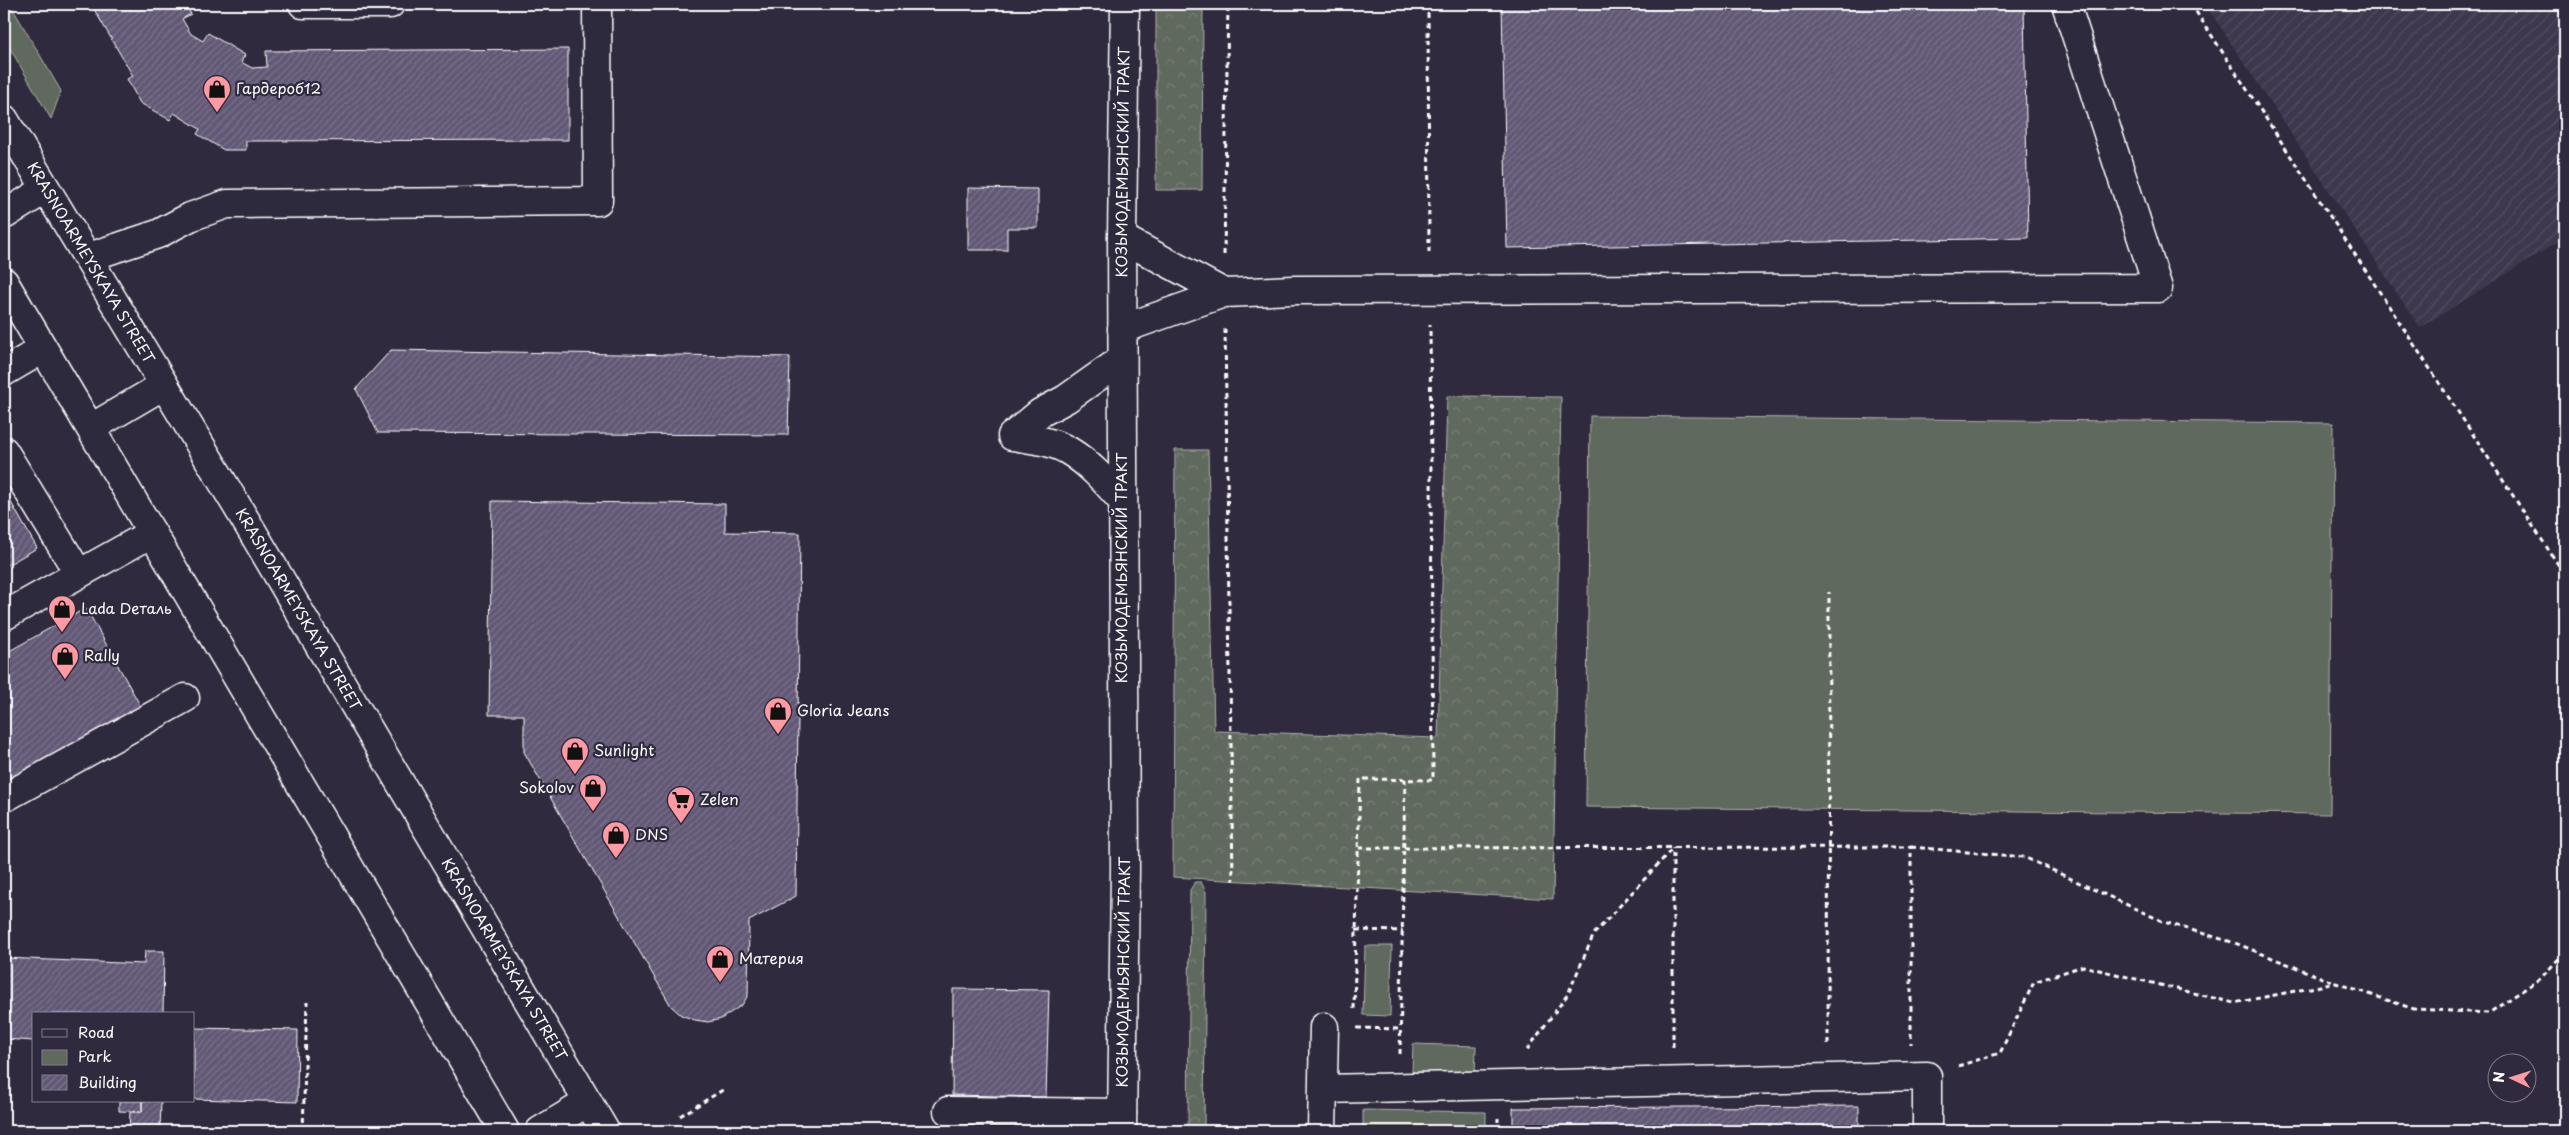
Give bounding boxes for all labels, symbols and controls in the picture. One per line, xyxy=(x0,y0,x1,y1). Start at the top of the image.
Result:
street label: КОЗЬМОДЕМЬЯНСКИЙ ТРАКТ xyxy=(1109,46,1134,278)
shop icon: Гардероб12 xyxy=(202,74,232,113)
place label: Гардероб12 xyxy=(236,76,321,99)
street label: KRASNOARMEYSKAYA STREET xyxy=(22,157,162,368)
street label: КОЗЬМОДЕМЬЯНСКИЙ ТРАКТ xyxy=(1109,452,1132,683)
street label: KRASNOARMEYSKAYA STREET xyxy=(231,503,368,715)
shop icon: Lada Dеталь xyxy=(47,594,77,633)
place label: Lada Dеталь xyxy=(81,596,172,619)
shop icon: Rally xyxy=(50,641,80,680)
place label: Rally xyxy=(84,643,120,666)
shop icon: Gloria Jeans xyxy=(763,696,793,735)
place label: Gloria Jeans xyxy=(797,698,890,721)
shop icon: Sunlight xyxy=(560,736,590,775)
place label: Sunlight xyxy=(594,738,654,761)
shop icon: Sokolov xyxy=(578,773,608,812)
place label: Sokolov xyxy=(519,775,574,798)
supermarket icon: Zelen xyxy=(666,785,696,824)
place label: Zelen xyxy=(700,787,739,810)
shop icon: DNS xyxy=(601,820,631,859)
place label: DNS xyxy=(635,822,668,845)
street label: KRASNOARMEYSKAYA STREET xyxy=(437,853,574,1065)
street label: КОЗЬМОДЕМЬЯНСКИЙ ТРАКТ xyxy=(1109,856,1135,1088)
shop icon: Материя xyxy=(705,944,735,983)
place label: Материя xyxy=(739,946,804,969)
legend xyxy=(32,1012,195,1102)
text: Road xyxy=(78,1020,114,1043)
text: Park xyxy=(78,1044,112,1067)
north arrow xyxy=(2486,1052,2536,1102)
text: Building xyxy=(78,1070,137,1093)
text: N xyxy=(2488,1071,2509,1083)

